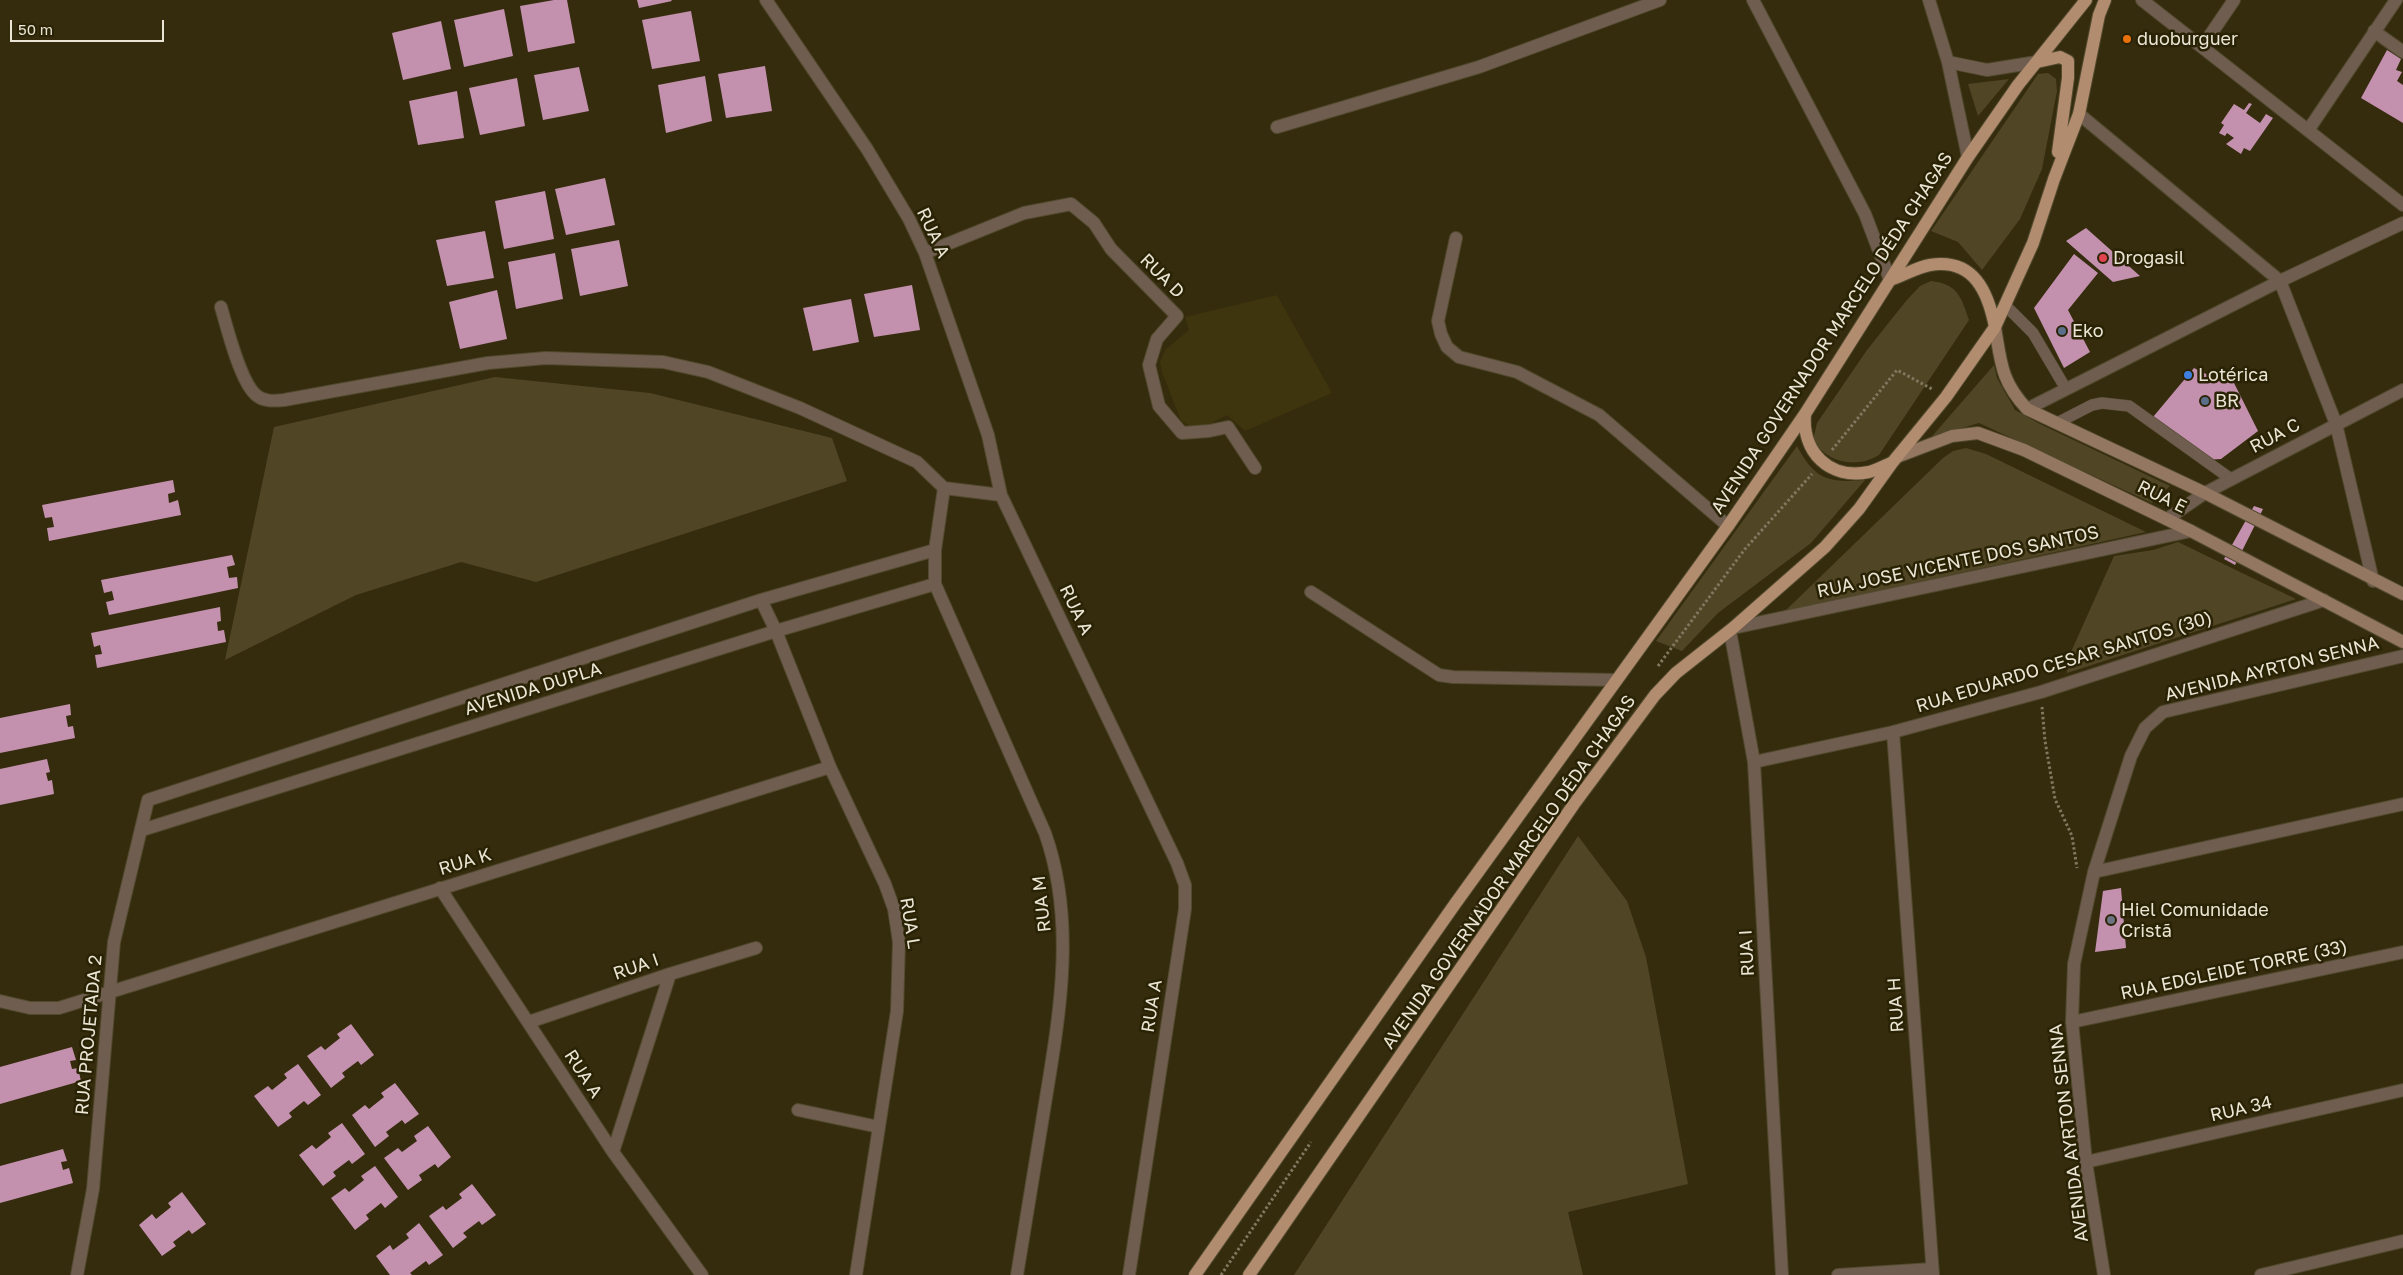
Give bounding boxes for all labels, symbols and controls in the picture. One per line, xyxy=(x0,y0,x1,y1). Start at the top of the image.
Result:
scale bar xyxy=(12,10,166,42)
text: 50 m xyxy=(18,20,53,38)
place label: duoburguer xyxy=(2137,28,2238,50)
marker: duoburguer xyxy=(2121,33,2133,45)
street label: AVENIDA GOVERNADOR MARCELO DÉDA CHAGAS xyxy=(1707,148,1957,518)
street label: RUA A xyxy=(912,204,954,262)
place label: Drogasil xyxy=(2113,247,2185,269)
street label: RUA D xyxy=(1135,249,1189,303)
marker: Drogasil xyxy=(2097,252,2109,264)
place label: Eko xyxy=(2072,320,2104,342)
marker: Eko xyxy=(2056,325,2068,337)
place label: Lotérica xyxy=(2198,364,2268,386)
marker: Lotérica xyxy=(2182,369,2194,381)
place label: BR xyxy=(2215,390,2239,412)
marker: BR xyxy=(2199,395,2211,407)
street label: RUA C xyxy=(2246,414,2304,458)
street label: RUA E xyxy=(2134,476,2190,518)
street label: RUA JOSE VICENTE DOS SANTOS xyxy=(1815,522,2101,602)
street label: RUA A xyxy=(1055,581,1097,639)
street label: RUA EDUARDO CESAR SANTOS (30) xyxy=(1914,607,2214,717)
street label: AVENIDA AYRTON SENNA xyxy=(2163,632,2381,706)
street label: AVENIDA DUPLA xyxy=(462,658,604,720)
street label: AVENIDA GOVERNADOR MARCELO DÉDA CHAGAS xyxy=(1378,691,1640,1053)
street label: RUA K xyxy=(436,844,494,880)
street label: RUA M xyxy=(1028,875,1056,933)
street label: RUA L xyxy=(895,896,925,950)
place label: Hiel Comunidade Cristã xyxy=(2121,899,2269,942)
marker: Hiel Comunidade Cristã xyxy=(2105,914,2117,926)
street label: RUA I xyxy=(1735,929,1759,977)
street label: RUA EDGLEIDE TORRE (33) xyxy=(2119,935,2349,1005)
street label: RUA I xyxy=(610,949,662,985)
street label: RUA PROJETADA 2 xyxy=(71,954,107,1116)
street label: RUA H xyxy=(1883,977,1909,1033)
street label: RUA A xyxy=(1137,978,1167,1034)
street label: AVENIDA AYRTON SENNA xyxy=(2045,1023,2093,1243)
street label: RUA A xyxy=(559,1046,607,1102)
street label: RUA 34 xyxy=(2208,1091,2274,1127)

